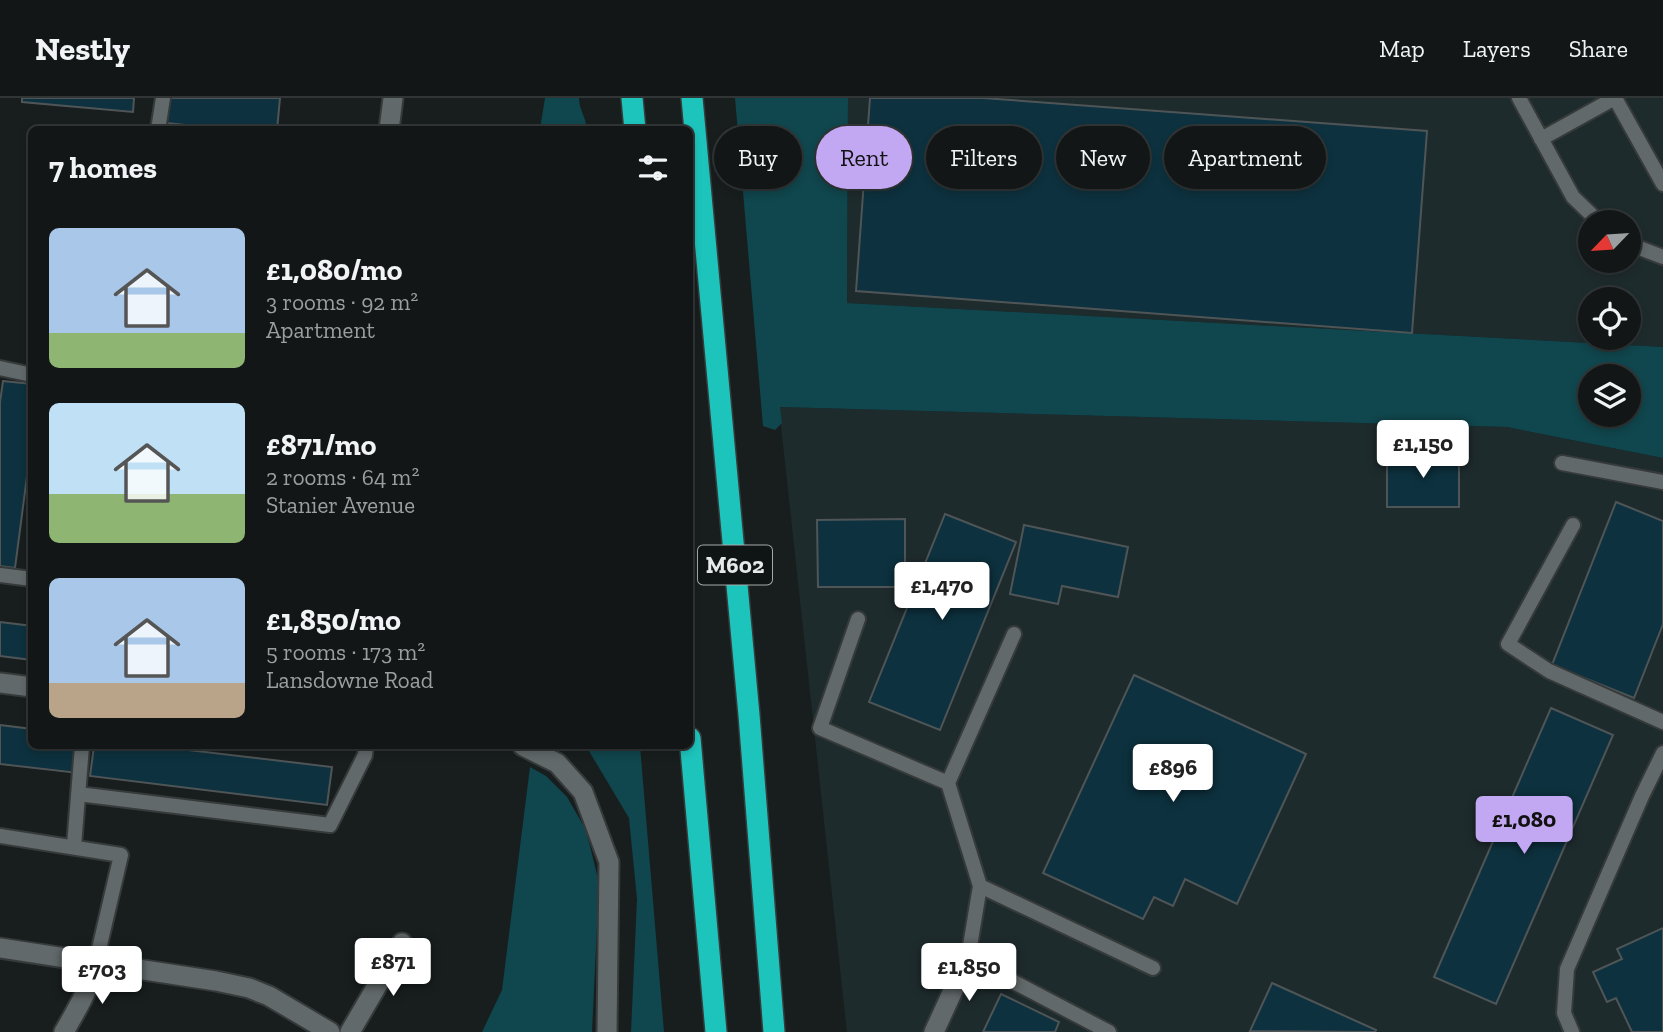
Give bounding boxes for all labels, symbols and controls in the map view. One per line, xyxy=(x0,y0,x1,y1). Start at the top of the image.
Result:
text: Nestly xyxy=(35,29,130,68)
text: Map xyxy=(1379,34,1425,63)
text: Layers xyxy=(1463,34,1531,63)
text: Share xyxy=(1569,34,1628,63)
chip: Buy xyxy=(714,126,802,189)
chip: Rent xyxy=(816,126,912,189)
chip: Filters xyxy=(926,126,1042,189)
chip: New xyxy=(1056,126,1150,189)
chip: Apartment xyxy=(1164,126,1326,189)
icon: filters xyxy=(634,149,672,187)
text: 7 homes xyxy=(49,150,157,186)
north arrow xyxy=(1578,210,1642,273)
map controls xyxy=(1578,210,1641,427)
text: £1,080/mo xyxy=(266,252,402,288)
icon: home xyxy=(105,256,189,340)
button: locate xyxy=(1578,287,1641,350)
text: 3 rooms · 92 m² xyxy=(266,288,418,316)
text: Apartment xyxy=(266,316,375,344)
button: layers xyxy=(1578,364,1641,427)
pin: £1,150 xyxy=(1366,420,1480,480)
text: £871/mo xyxy=(266,427,376,463)
text: £1,150 xyxy=(1393,429,1453,457)
icon: home xyxy=(105,431,189,515)
text: 2 rooms · 64 m² xyxy=(266,463,419,491)
text: Stanier Avenue xyxy=(266,491,415,519)
road number: M602 xyxy=(698,545,772,584)
pin: £1,470 xyxy=(885,562,999,622)
text: £1,470 xyxy=(910,571,974,599)
text: £1,850/mo xyxy=(266,602,401,638)
icon: home xyxy=(105,606,189,690)
text: 5 rooms · 173 m² xyxy=(266,638,425,666)
text: Lansdowne Road xyxy=(266,666,433,694)
pin: £896 xyxy=(1132,744,1214,804)
text: £896 xyxy=(1149,753,1197,781)
pin: £1,080 xyxy=(1467,796,1581,856)
text: £1,080 xyxy=(1492,805,1556,833)
pin: £871 xyxy=(352,939,434,998)
pin: £1,850 xyxy=(912,944,1026,1003)
pin: £703 xyxy=(61,946,143,1006)
text: £871 xyxy=(371,947,415,975)
text: £1,850 xyxy=(937,952,1001,980)
text: £703 xyxy=(78,955,126,983)

